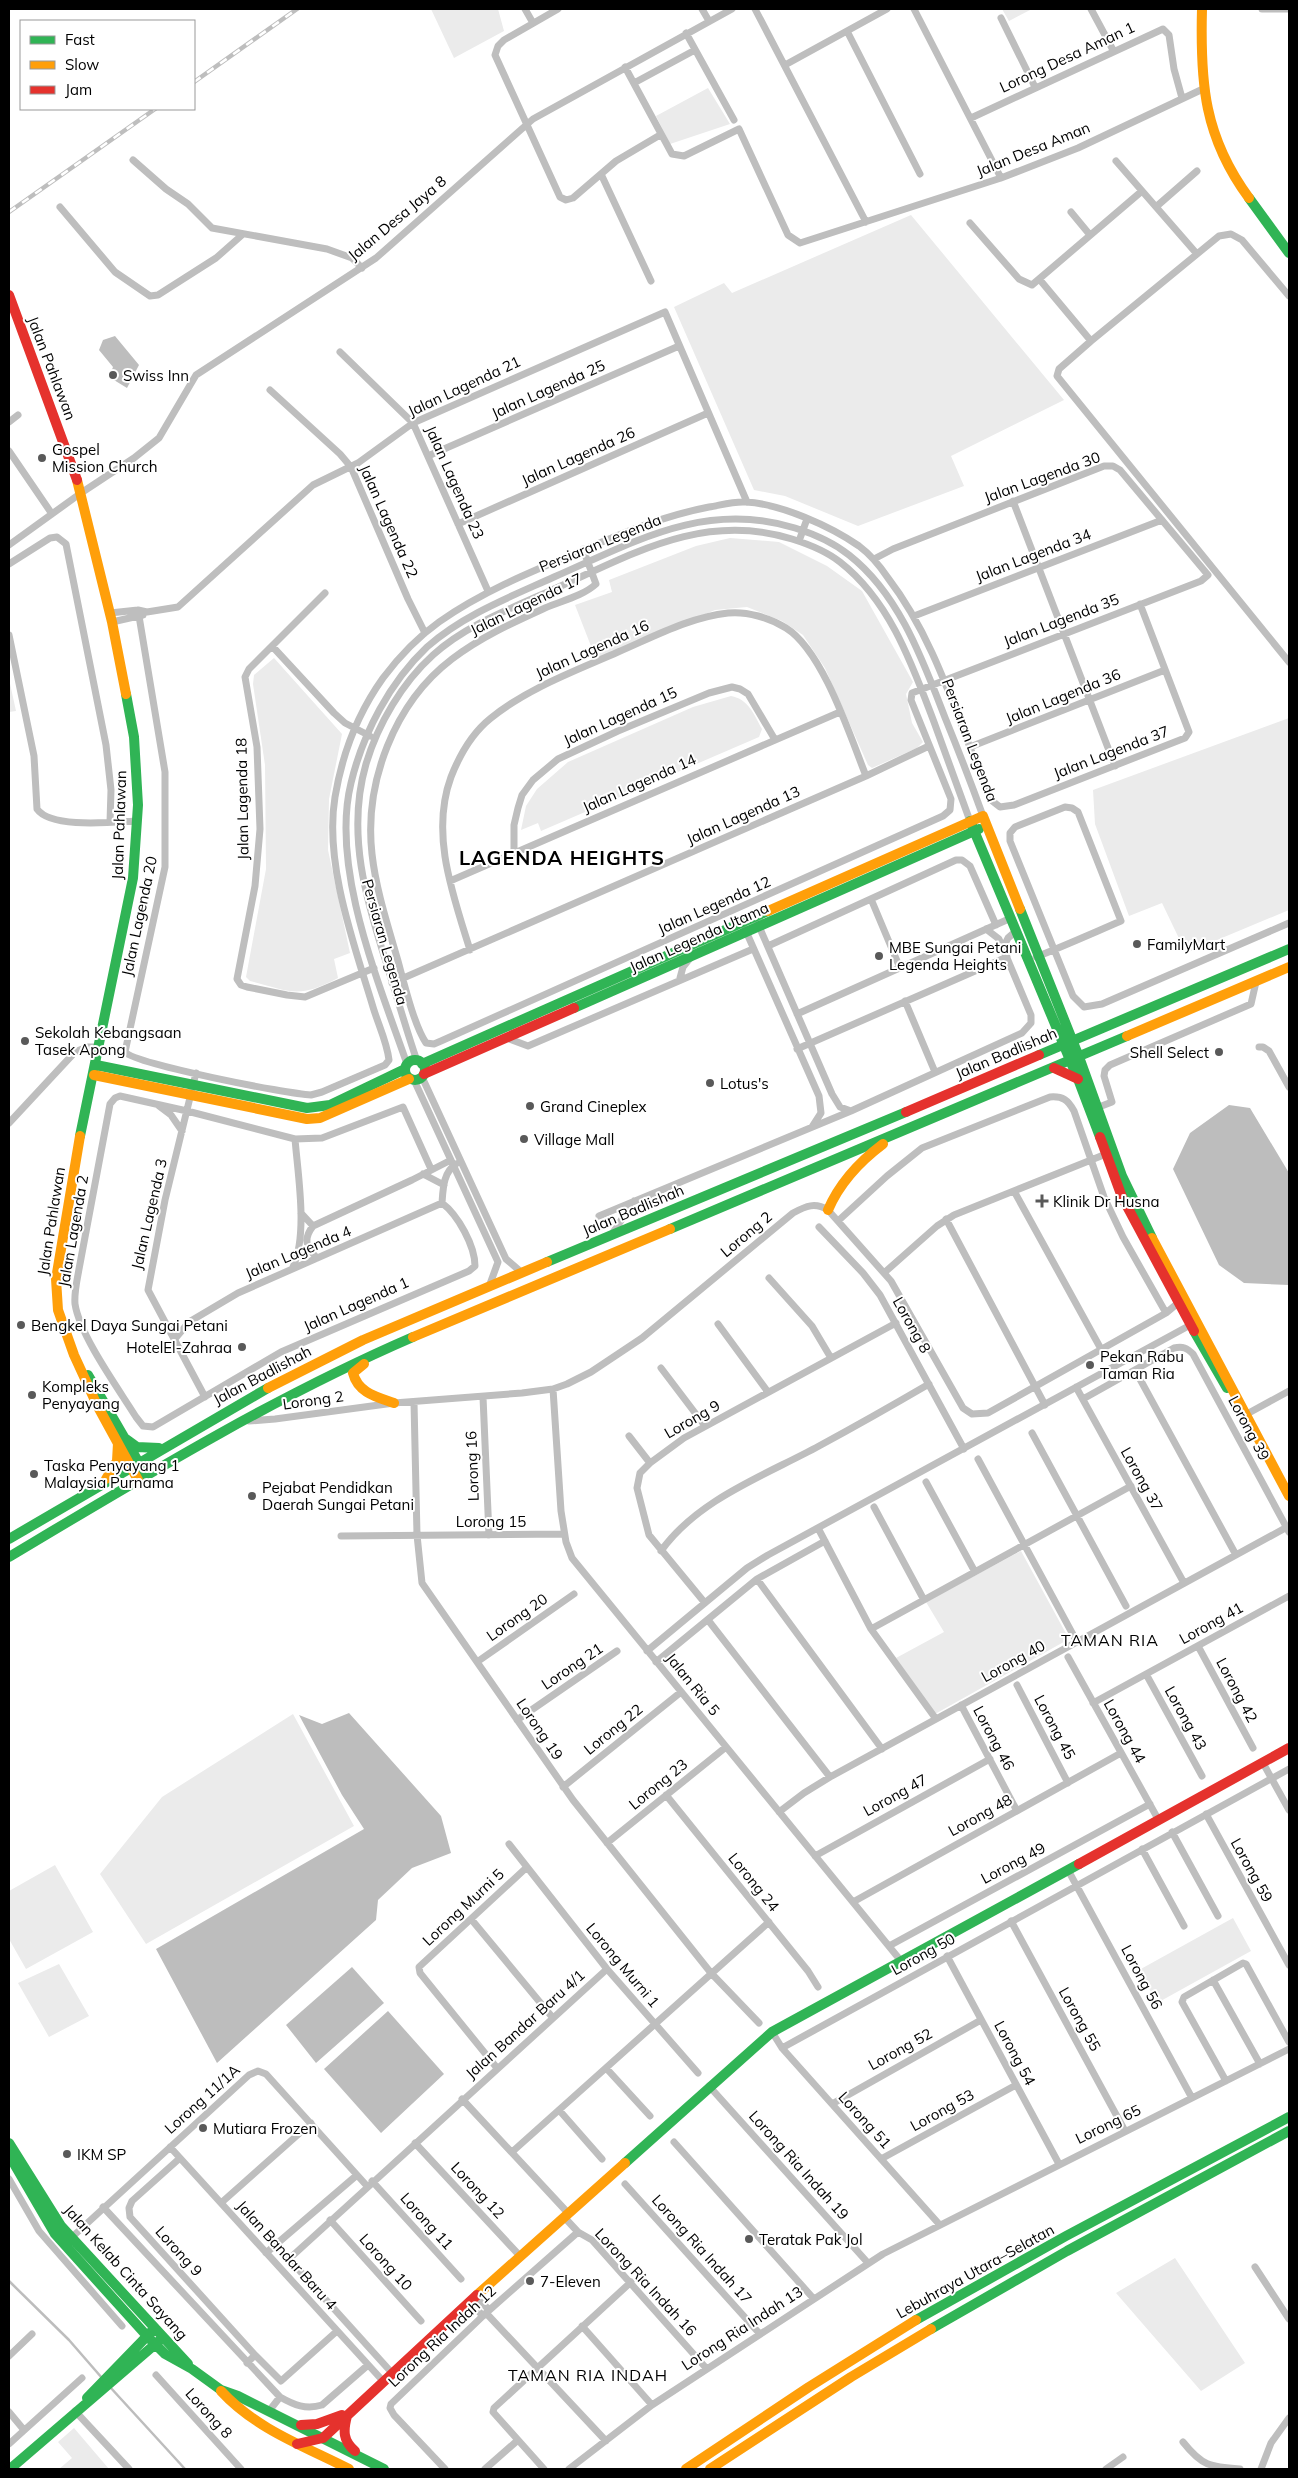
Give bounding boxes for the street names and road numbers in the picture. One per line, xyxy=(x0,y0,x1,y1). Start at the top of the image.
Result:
street label: Lorong Desa Aman 1 xyxy=(996,17,1138,97)
street label: Jalan Desa Aman xyxy=(973,118,1093,180)
street label: Jalan Desa Jaya 8 xyxy=(344,171,450,265)
street label: Jalan Pahlawan xyxy=(23,313,81,423)
street label: Jalan Lagenda 21 xyxy=(405,352,523,420)
street label: Jalan Lagenda 25 xyxy=(488,355,608,423)
street label: Jalan Lagenda 23 xyxy=(421,422,489,542)
street label: Jalan Lagenda 26 xyxy=(518,422,638,490)
street label: Jalan Lagenda 30 xyxy=(981,447,1103,507)
street label: Jalan Lagenda 22 xyxy=(355,461,423,581)
street label: Persiaran Legenda xyxy=(536,510,664,576)
street label: Jalan Lagenda 34 xyxy=(973,524,1093,586)
street label: Jalan Lagenda 17 xyxy=(467,569,585,639)
street label: Jalan Lagenda 35 xyxy=(1001,589,1121,651)
street label: Jalan Lagenda 16 xyxy=(532,615,652,683)
street label: Jalan Lagenda 36 xyxy=(1003,664,1123,728)
street label: Persiaran Legenda xyxy=(938,676,1002,804)
street label: Jalan Lagenda 15 xyxy=(560,682,680,750)
street label: Jalan Lagenda 37 xyxy=(1051,721,1171,783)
street label: Jalan Lagenda 18 xyxy=(231,738,253,860)
street label: Jalan Lagenda 14 xyxy=(579,749,699,817)
street label: Jalan Pahlawan xyxy=(108,770,130,880)
street label: Jalan Lagenda 13 xyxy=(683,781,803,849)
street label: Jalan Lagenda 20 xyxy=(117,854,161,978)
street label: Jalan Legenda 12 xyxy=(655,872,773,938)
street label: Persiaran Legenda xyxy=(358,877,412,1007)
street label: Jalan Legenda Utama xyxy=(626,898,772,976)
street label: Jalan Badlishah xyxy=(952,1023,1060,1083)
street label: Jalan Lagenda 3 xyxy=(127,1157,171,1271)
street label: Jalan Pahlawan xyxy=(33,1165,69,1277)
street label: Jalan Lagenda 2 xyxy=(54,1174,92,1288)
street label: Jalan Badlishah xyxy=(579,1180,687,1240)
street label: Lorong 2 xyxy=(716,1207,776,1261)
street label: Jalan Lagenda 4 xyxy=(242,1221,354,1283)
street label: Jalan Lagenda 1 xyxy=(300,1272,412,1336)
street label: Lorong 8 xyxy=(889,1294,935,1356)
street label: Jalan Badlishah xyxy=(210,1341,314,1409)
street label: Lorong 2 xyxy=(281,1386,345,1414)
street label: Lorong 39 xyxy=(1224,1392,1274,1464)
street label: Lorong 9 xyxy=(661,1395,723,1443)
street label: Lorong 16 xyxy=(461,1431,483,1501)
street label: Lorong 37 xyxy=(1117,1444,1167,1514)
street label: Lorong 15 xyxy=(456,1512,526,1531)
street label: Lorong 20 xyxy=(483,1589,551,1645)
street label: Lorong 41 xyxy=(1176,1598,1246,1648)
street label: Lorong 40 xyxy=(978,1636,1048,1686)
street label: Lorong 21 xyxy=(538,1638,606,1694)
street label: Jalan Ria 5 xyxy=(662,1649,724,1719)
street label: Lorong 42 xyxy=(1212,1654,1262,1726)
street label: Lorong 43 xyxy=(1161,1683,1211,1753)
street label: Lorong 45 xyxy=(1030,1691,1080,1763)
street label: Lorong 19 xyxy=(512,1695,568,1763)
street label: Lorong 44 xyxy=(1100,1696,1150,1766)
street label: Lorong 22 xyxy=(580,1699,646,1759)
street label: Lorong 46 xyxy=(969,1702,1019,1774)
street label: Lorong 23 xyxy=(625,1754,691,1814)
street label: Lorong 47 xyxy=(860,1770,930,1820)
street label: Lorong 48 xyxy=(945,1790,1015,1840)
street label: Lorong 59 xyxy=(1227,1835,1277,1905)
street label: Lorong 49 xyxy=(977,1838,1049,1888)
street label: Lorong 24 xyxy=(724,1849,784,1915)
street label: Lorong Murni 5 xyxy=(418,1864,508,1950)
street label: Lorong Murni 1 xyxy=(582,1919,664,2011)
street label: Lorong 50 xyxy=(888,1929,958,1979)
street label: Lorong 56 xyxy=(1117,1941,1167,2013)
street label: Jalan Bandar Baru 4/1 xyxy=(461,1965,589,2083)
street label: Lorong 55 xyxy=(1055,1984,1105,2054)
street label: Lorong 54 xyxy=(990,2017,1040,2089)
street label: Lorong 52 xyxy=(865,2024,935,2074)
street label: Lorong 11/1A xyxy=(160,2060,244,2138)
street label: Lorong 53 xyxy=(907,2085,977,2135)
street label: Lorong 51 xyxy=(834,2088,896,2152)
street label: Lorong 65 xyxy=(1072,2100,1144,2148)
street label: Lorong Ria Indah 19 xyxy=(745,2106,853,2224)
street label: Lorong 12 xyxy=(447,2158,509,2222)
street label: Lorong 11 xyxy=(396,2189,458,2253)
street label: Lorong Ria Indah 17 xyxy=(648,2190,756,2308)
street label: Jalan Bandar Baru 4 xyxy=(233,2196,341,2314)
street label: Jalan Kelab Cinta Sayang xyxy=(60,2200,192,2344)
street label: Lebuhraya Utara–Selatan xyxy=(893,2220,1057,2322)
street label: Lorong 9 xyxy=(151,2222,207,2280)
street label: Lorong Ria Indah 16 xyxy=(591,2224,701,2340)
street label: Lorong 10 xyxy=(355,2230,417,2294)
street label: Lorong Ria Indah 12 xyxy=(384,2281,500,2391)
street label: Lorong Ria Indah 13 xyxy=(678,2282,806,2374)
street label: Lorong 8 xyxy=(181,2384,237,2442)

